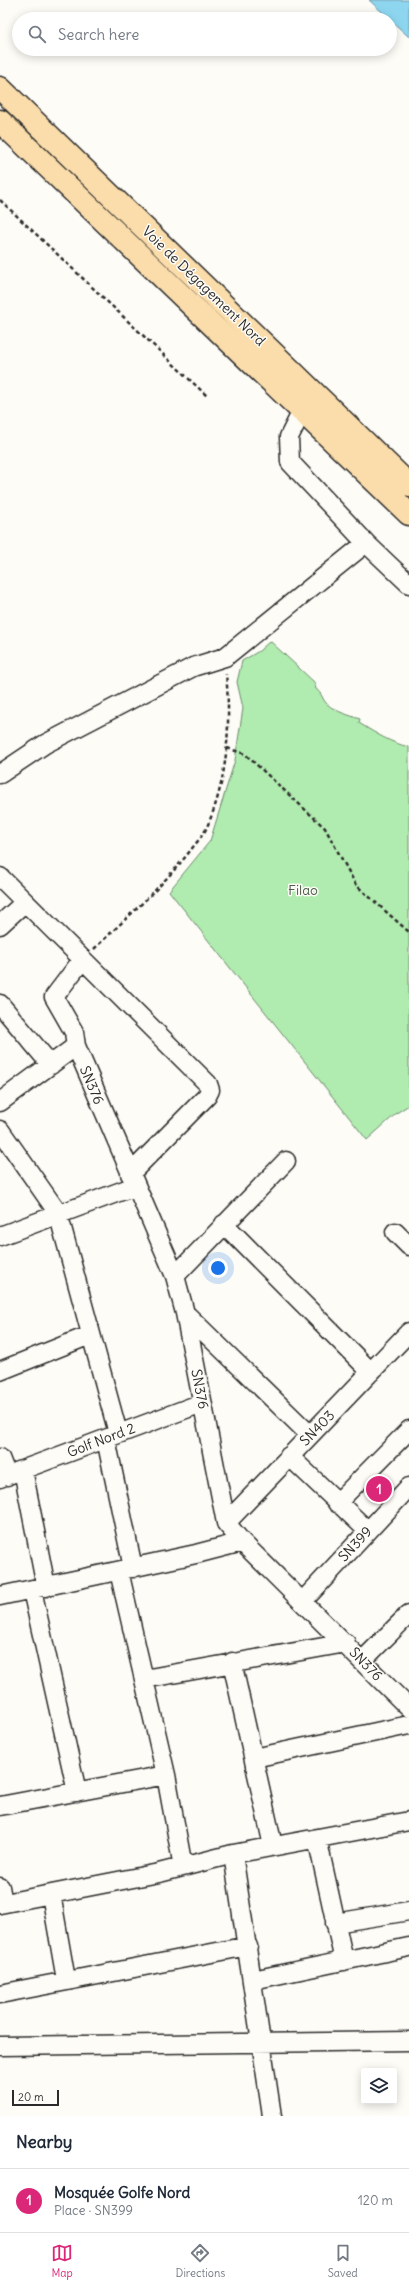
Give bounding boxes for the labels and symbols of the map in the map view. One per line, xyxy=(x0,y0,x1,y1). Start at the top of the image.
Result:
street label: Voie de Dégagement Nord xyxy=(138,222,270,350)
park label: Filao xyxy=(288,881,318,899)
street label: SN376 xyxy=(76,1063,108,1107)
your location xyxy=(208,1258,228,1278)
street label: SN376 xyxy=(187,1368,213,1410)
street label: SN403 xyxy=(296,1406,338,1450)
street label: Golf Nord 2 xyxy=(65,1419,138,1461)
pin: 1 xyxy=(366,1474,392,1504)
street label: SN399 xyxy=(334,1523,376,1565)
street label: SN376 xyxy=(346,1643,386,1685)
scale bar xyxy=(12,2088,59,2107)

